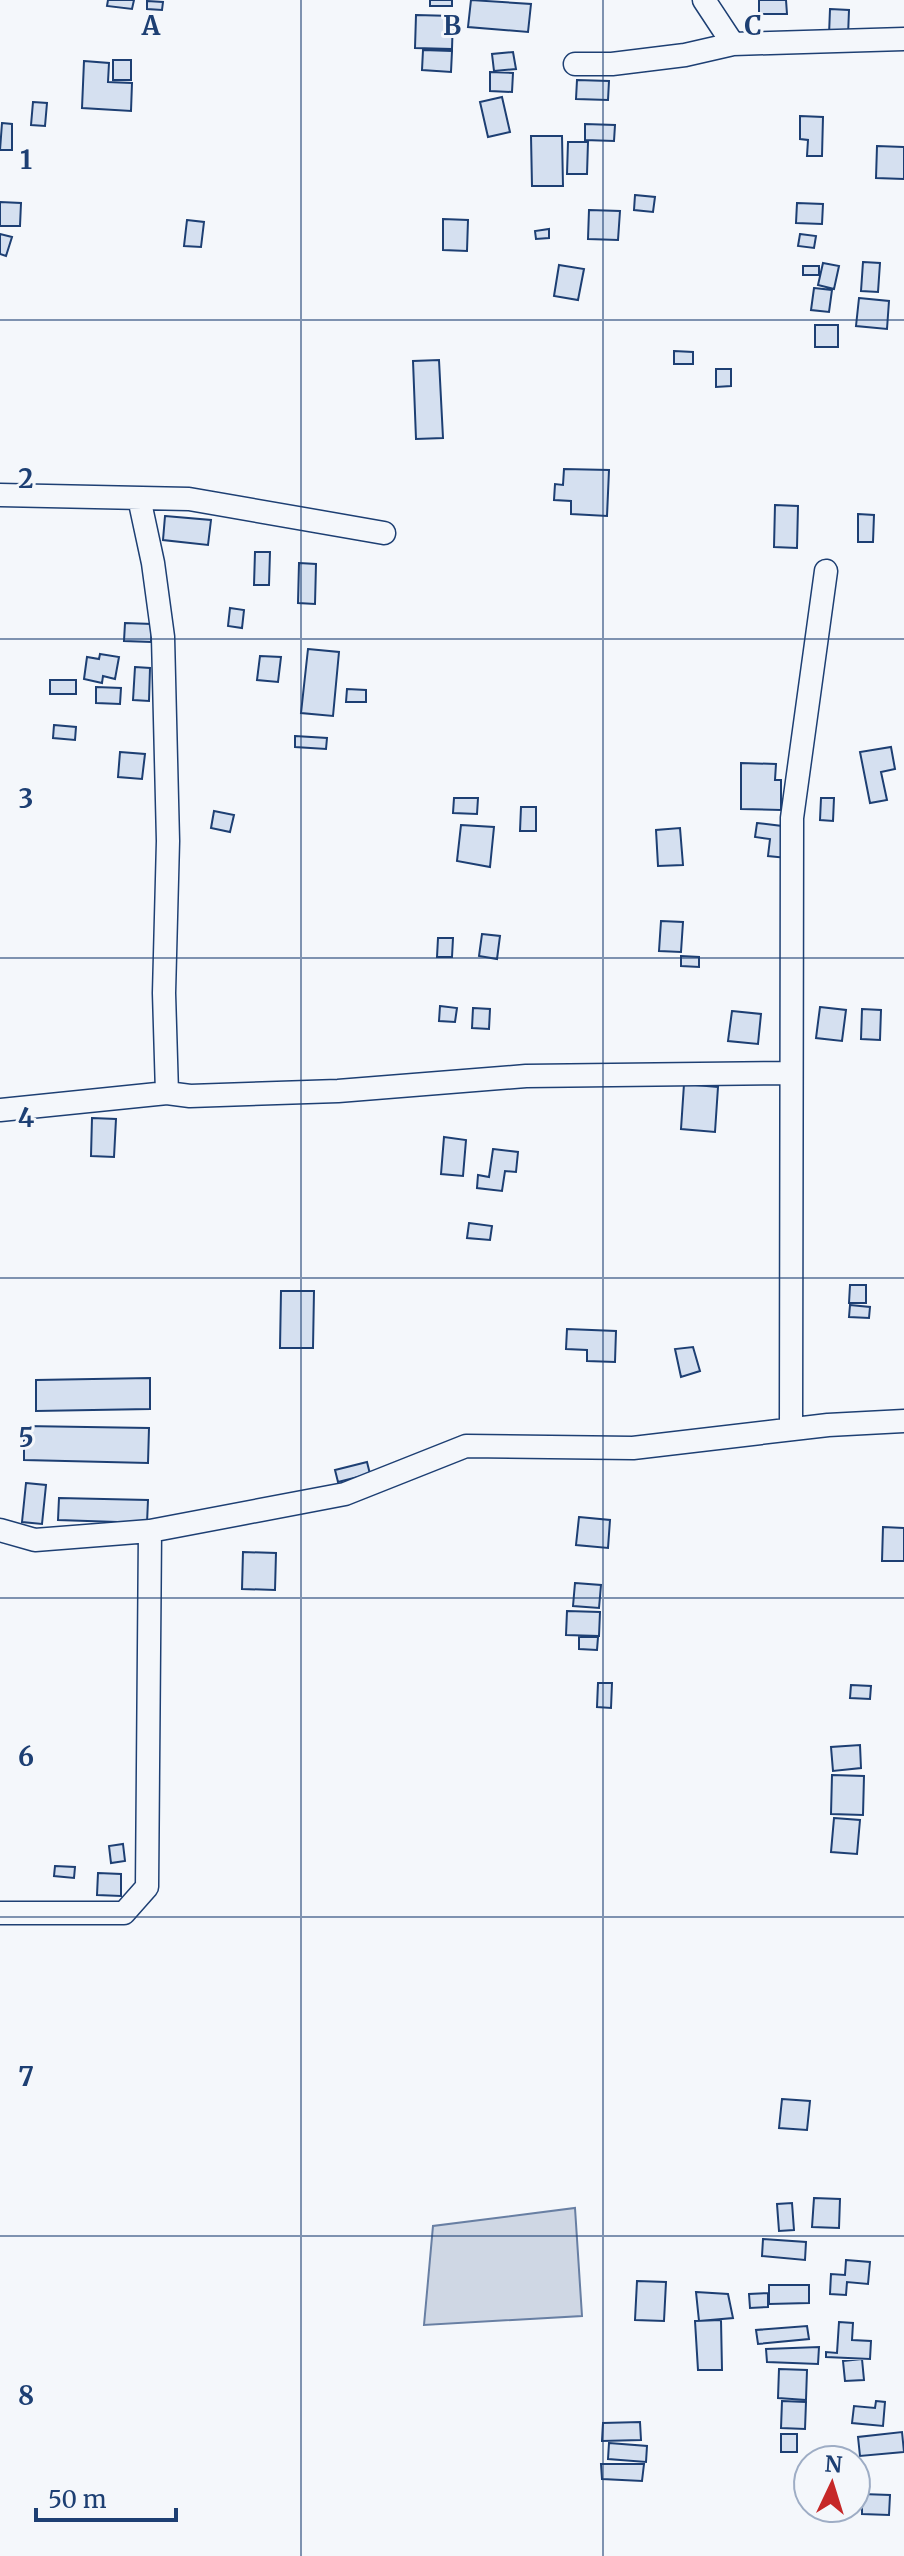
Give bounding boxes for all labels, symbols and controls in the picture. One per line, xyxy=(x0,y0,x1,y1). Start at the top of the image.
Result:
text: A xyxy=(141,9,161,42)
text: B xyxy=(443,9,461,42)
text: C xyxy=(744,9,762,42)
text: 1 xyxy=(20,143,32,176)
text: 2 xyxy=(18,462,34,495)
text: 3 xyxy=(19,782,33,815)
text: 4 xyxy=(18,1101,35,1134)
text: 5 xyxy=(18,1421,34,1454)
text: 6 xyxy=(18,1740,34,1773)
text: 7 xyxy=(18,2060,34,2093)
text: 8 xyxy=(18,2379,34,2412)
north arrow xyxy=(792,2444,872,2524)
text: N xyxy=(824,2449,844,2479)
scale bar xyxy=(36,2472,176,2522)
text: 50 m xyxy=(48,2484,107,2515)

